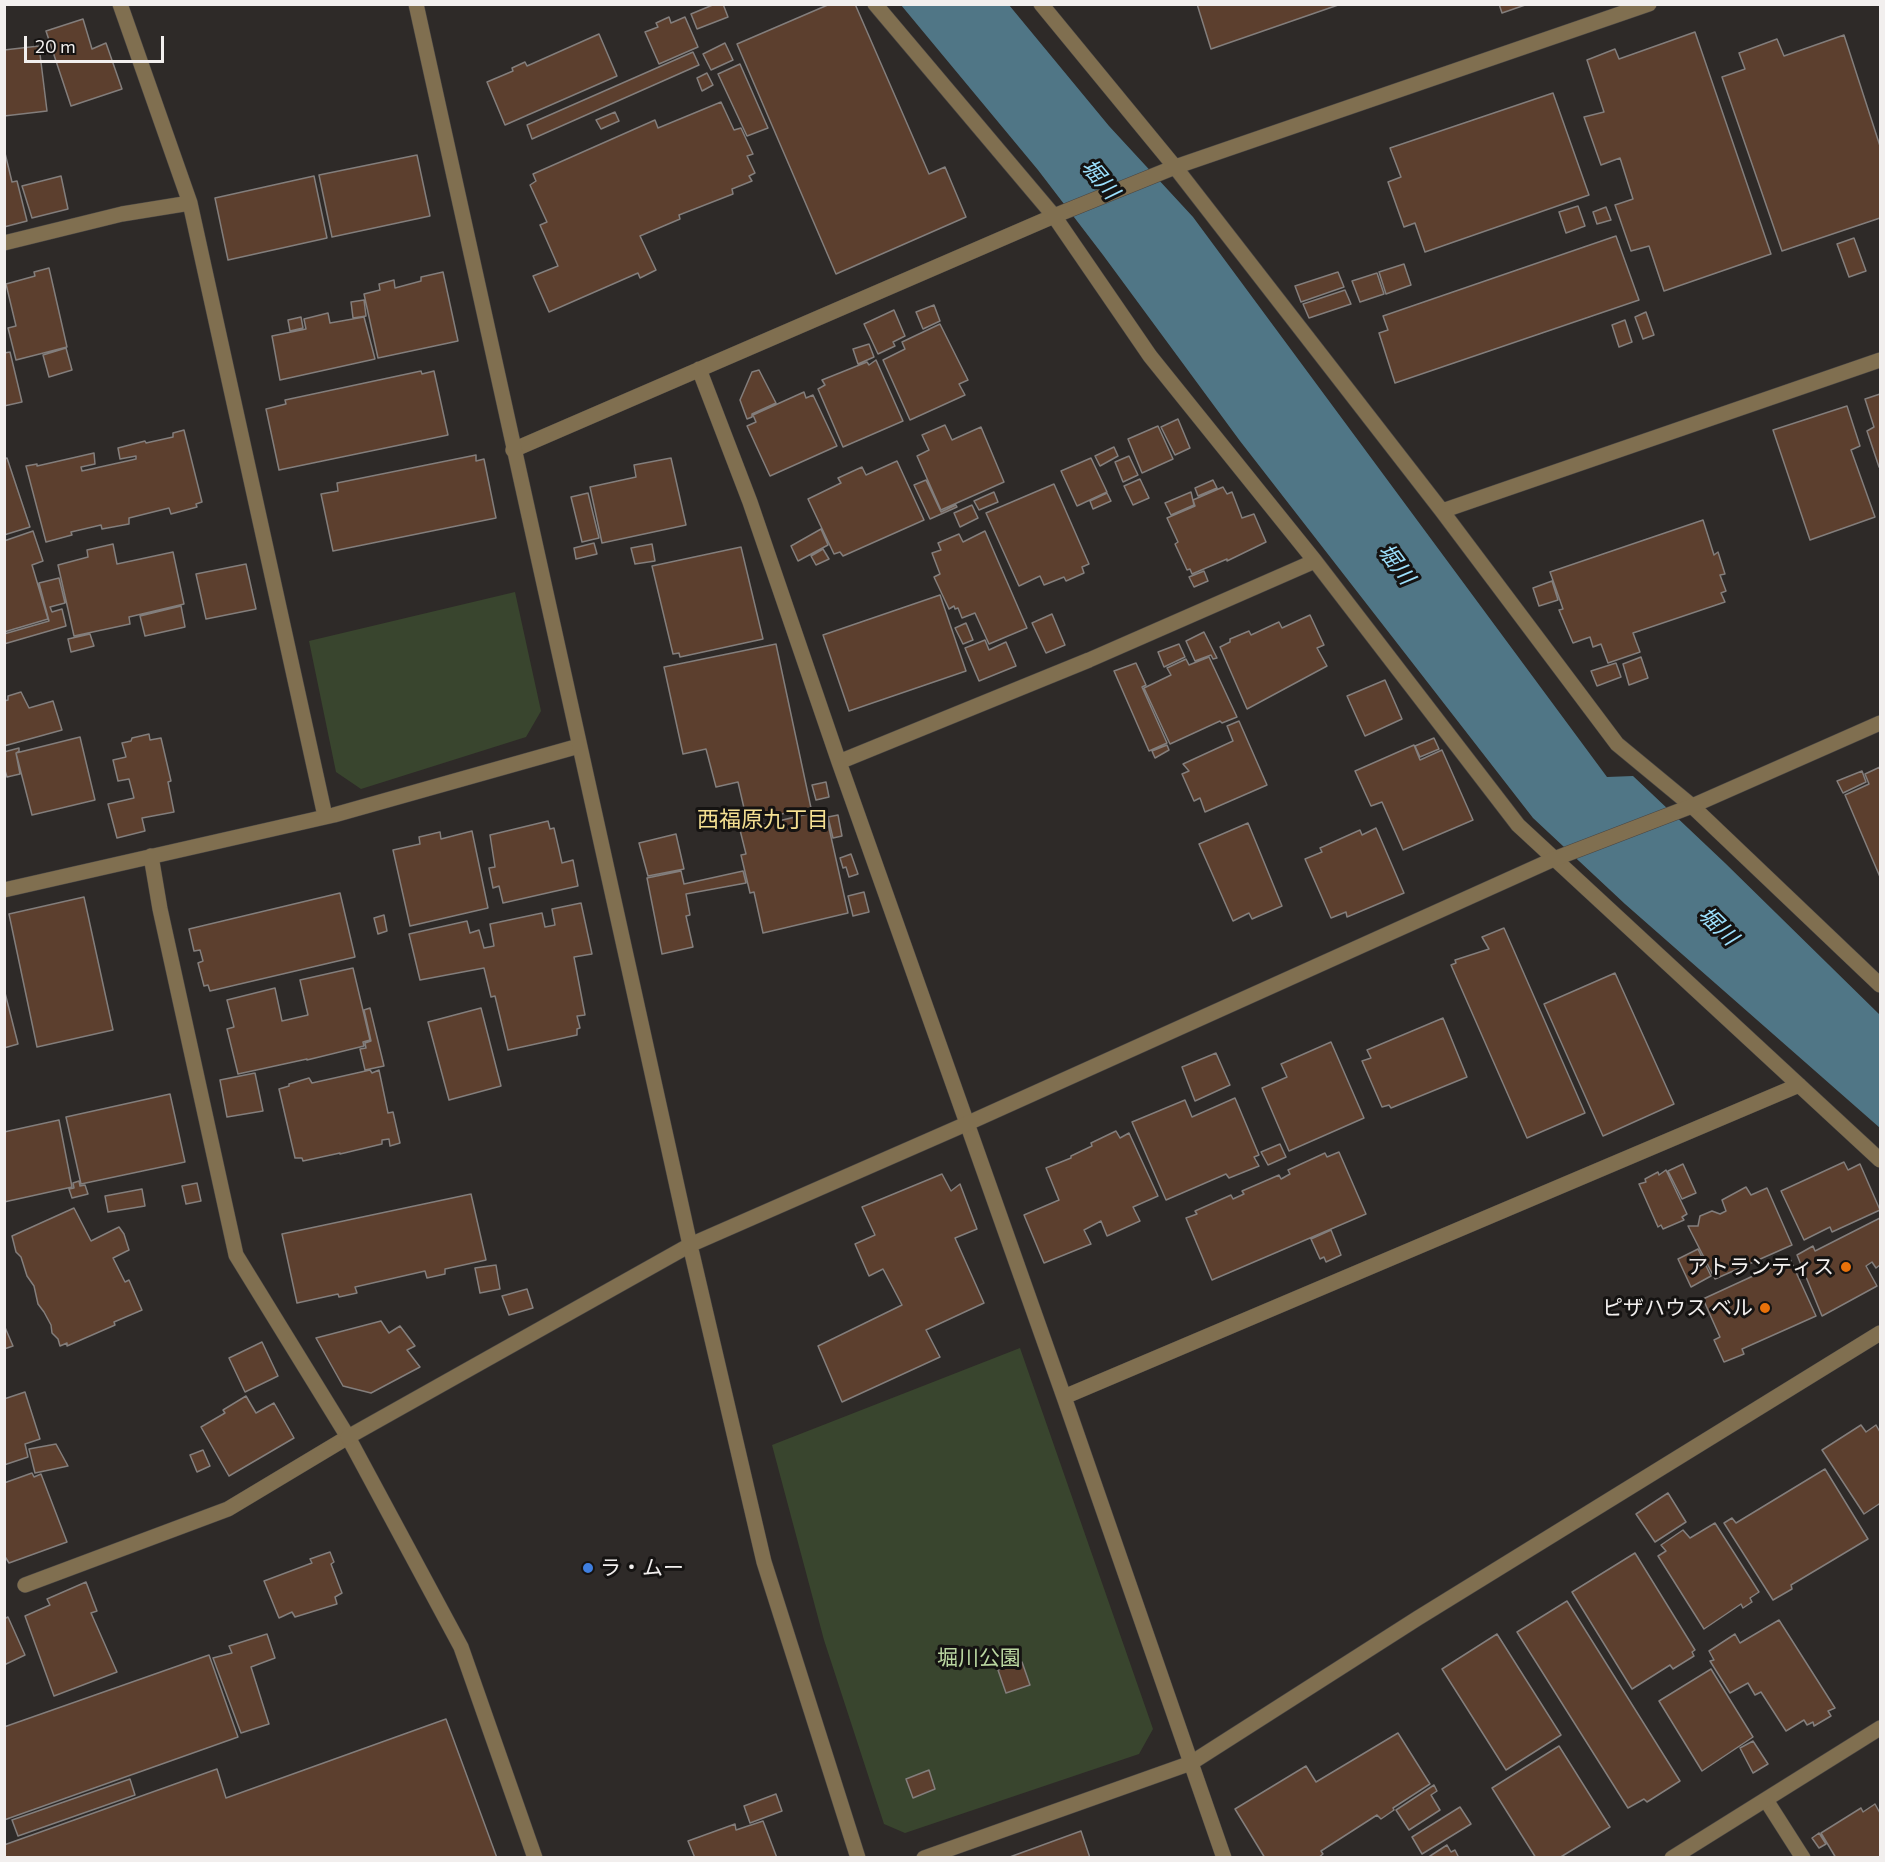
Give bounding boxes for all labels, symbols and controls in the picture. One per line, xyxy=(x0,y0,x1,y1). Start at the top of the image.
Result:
scale bar xyxy=(27,24,166,62)
text: 20 m xyxy=(35,35,76,57)
water label: 堀川 xyxy=(1076,154,1124,204)
water label: 堀川 xyxy=(1372,538,1420,590)
district label: 西福原九丁目 xyxy=(697,807,829,833)
water label: 堀川 xyxy=(1693,901,1743,951)
place label: アトランティス xyxy=(1687,1254,1834,1280)
marker: アトランティス xyxy=(1839,1260,1853,1274)
place label: ピザハウス ベル xyxy=(1602,1295,1753,1321)
marker: ピザハウス ベル xyxy=(1758,1301,1772,1315)
place label: ラ・ムー xyxy=(600,1555,684,1581)
marker: ラ・ムー xyxy=(581,1561,595,1575)
park label: 堀川公園 xyxy=(937,1645,1021,1671)

